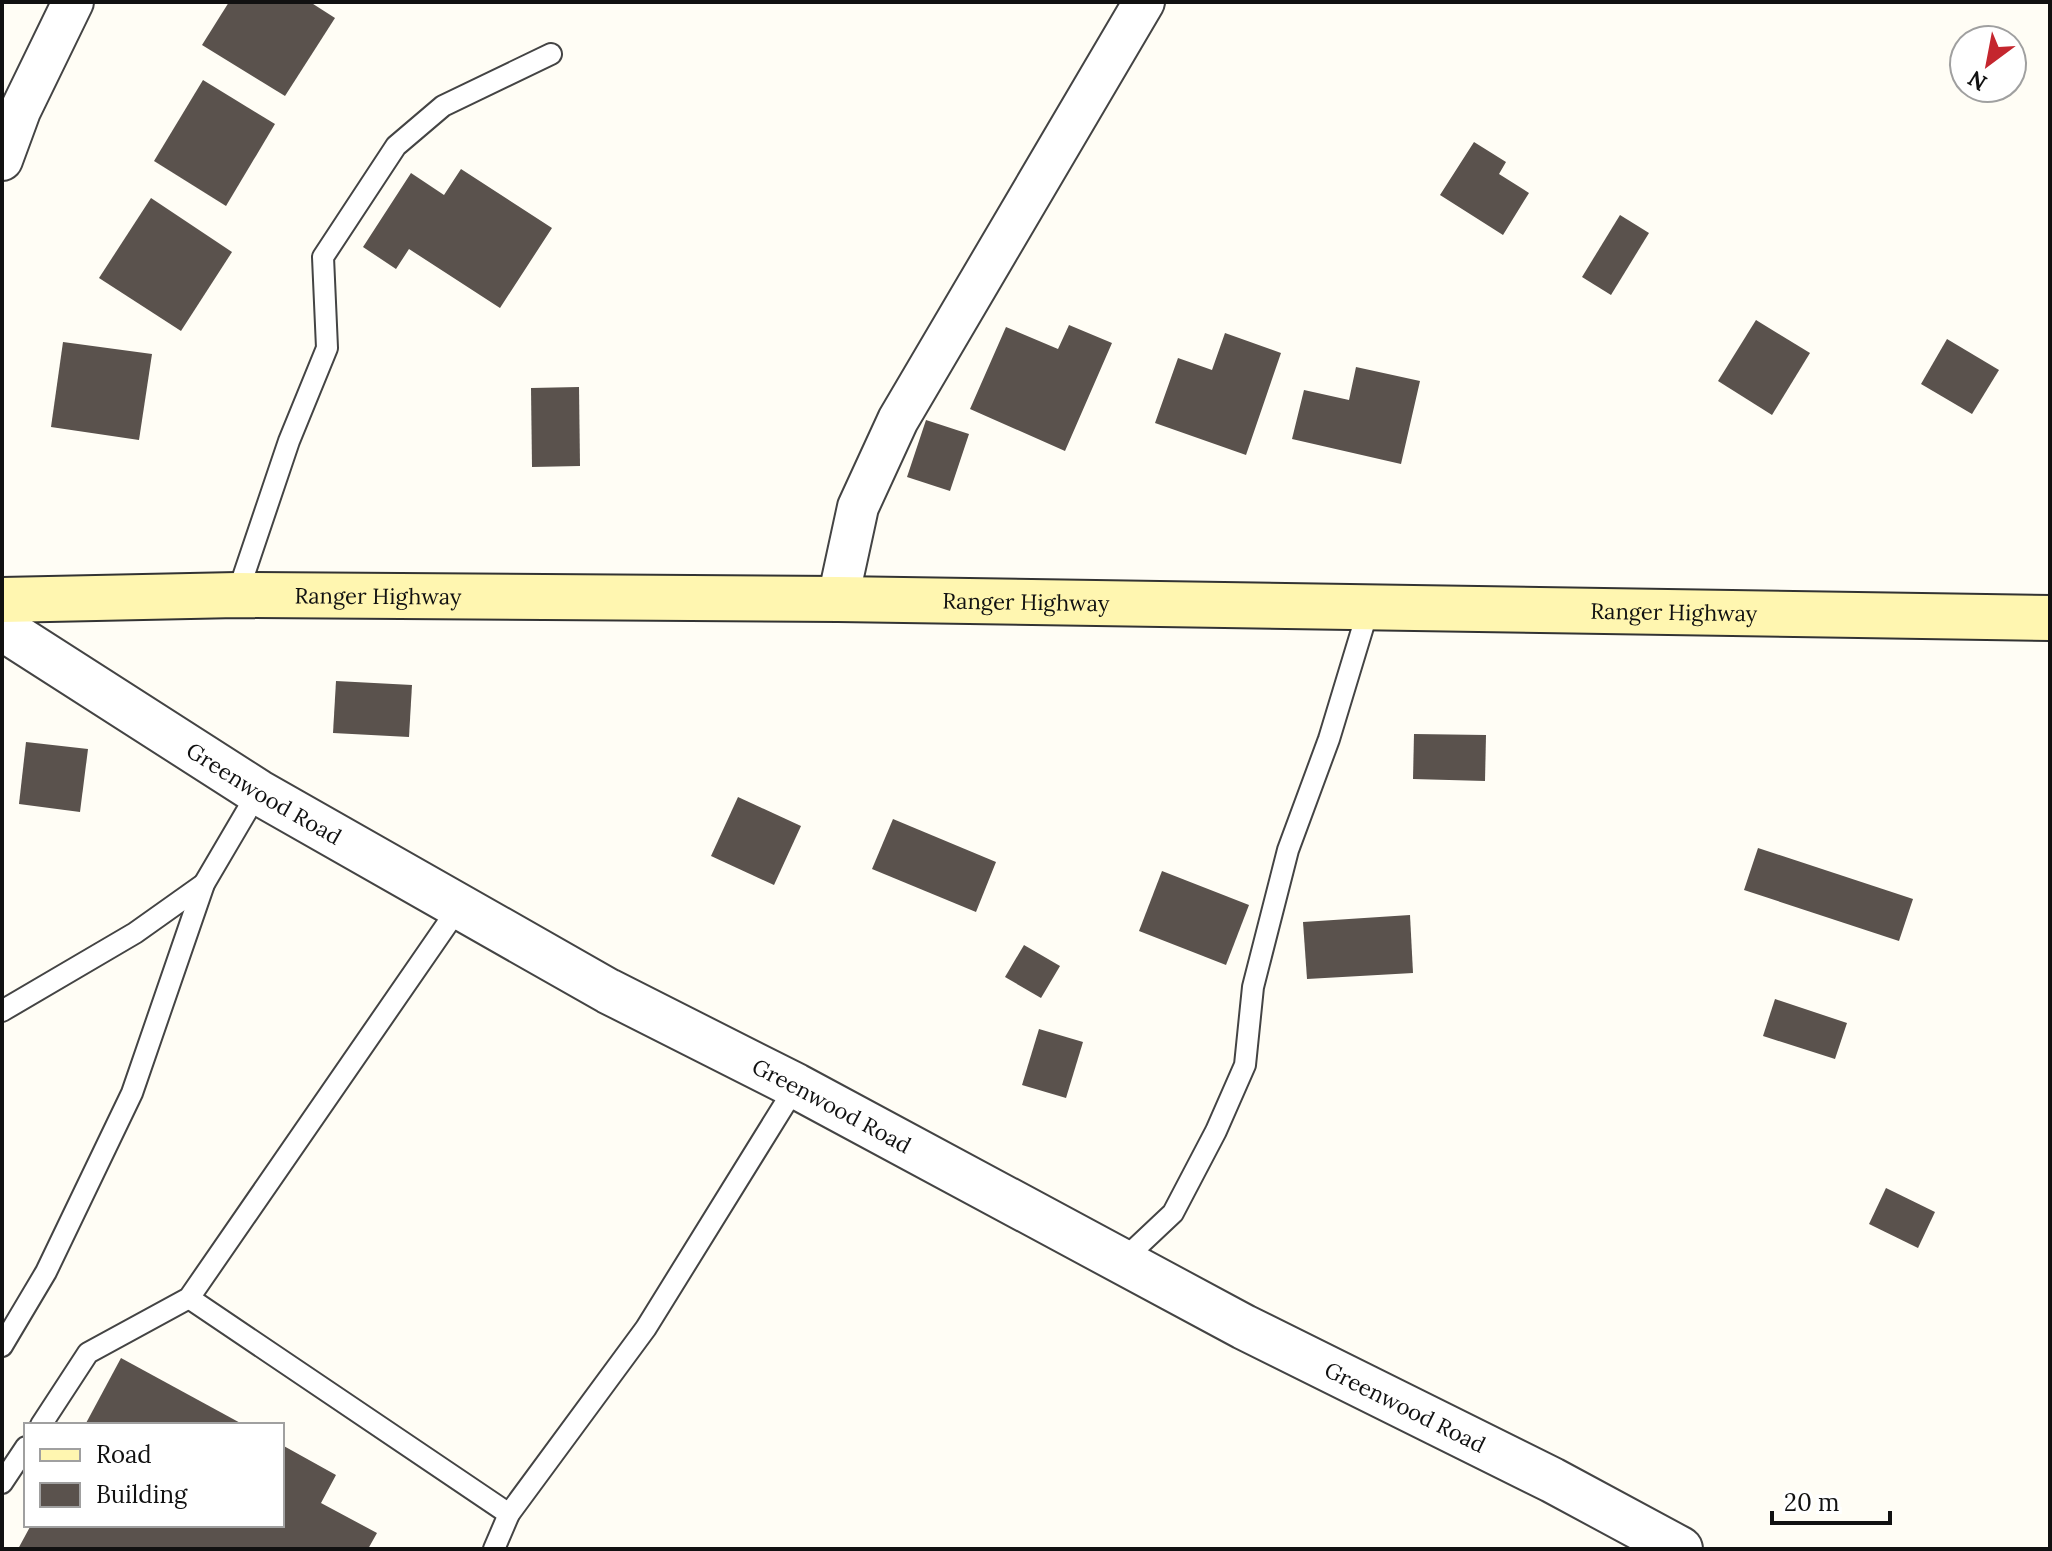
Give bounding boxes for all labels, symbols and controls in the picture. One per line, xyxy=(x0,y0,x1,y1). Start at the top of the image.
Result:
north arrow xyxy=(1948,24,2028,104)
text: N xyxy=(1963,65,1992,97)
street label: Ranger Highway xyxy=(294,581,462,610)
street label: Ranger Highway xyxy=(942,587,1110,617)
street label: Ranger Highway xyxy=(1590,597,1758,627)
street label: Greenwood Road xyxy=(181,736,347,851)
street label: Greenwood Road xyxy=(747,1052,916,1159)
street label: Greenwood Road xyxy=(1320,1355,1490,1459)
legend xyxy=(24,1423,284,1527)
text: Road xyxy=(96,1439,152,1470)
scale bar xyxy=(1772,1475,1890,1525)
text: Building xyxy=(96,1479,188,1510)
text: 20 m xyxy=(1784,1487,1840,1518)

